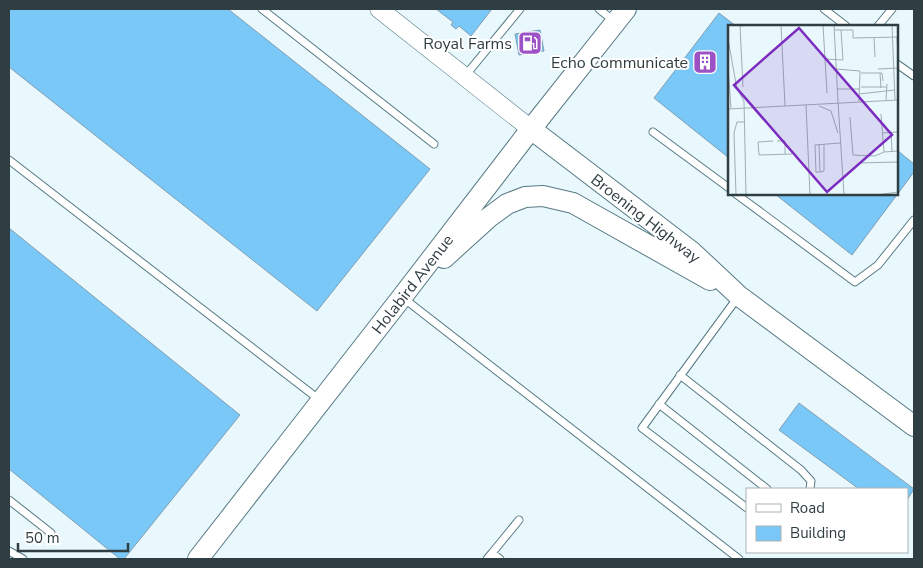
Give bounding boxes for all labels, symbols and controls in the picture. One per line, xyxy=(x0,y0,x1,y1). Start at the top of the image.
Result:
inset map xyxy=(728,25,898,195)
fuel station icon: Royal Farms xyxy=(517,30,543,56)
place label: Royal Farms xyxy=(423,33,512,55)
building icon: Echo Communicate xyxy=(692,49,718,75)
place label: Echo Communicate xyxy=(551,52,688,74)
street label: Broening Highway xyxy=(586,169,705,269)
street label: Holabird Avenue xyxy=(367,230,459,339)
legend xyxy=(746,488,908,553)
text: Road xyxy=(790,498,825,518)
scale bar xyxy=(18,520,128,552)
text: Building xyxy=(790,523,846,543)
text: 50 m xyxy=(25,528,60,548)

